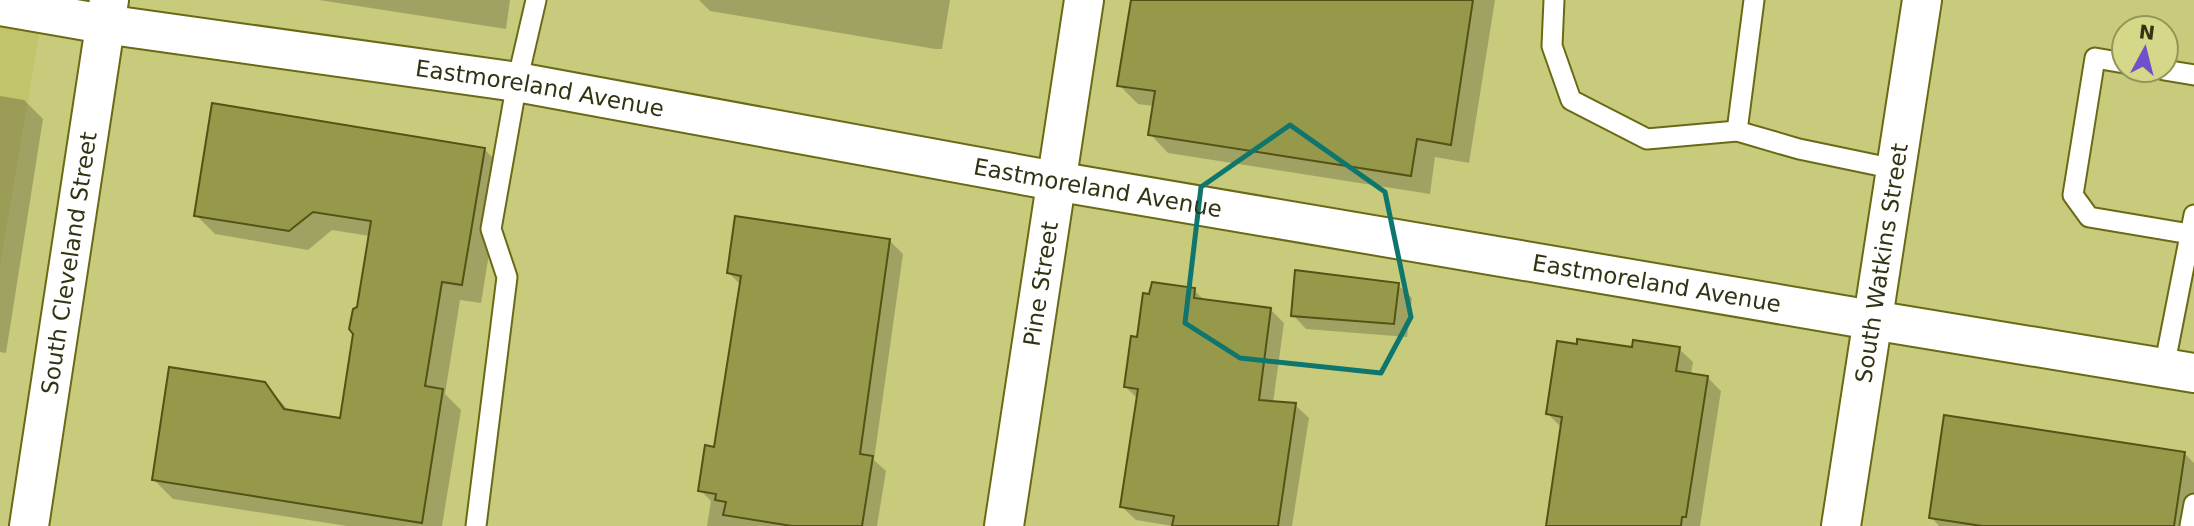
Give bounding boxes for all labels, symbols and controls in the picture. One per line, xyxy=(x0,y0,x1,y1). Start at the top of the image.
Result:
north arrow xyxy=(2110,14,2180,84)
text: N xyxy=(2138,20,2156,44)
street label: Eastmoreland Avenue xyxy=(414,55,666,122)
street label: South Cleveland Street xyxy=(36,130,102,396)
street label: South Watkins Street xyxy=(1850,141,1913,385)
street label: Eastmoreland Avenue xyxy=(972,153,1224,222)
street label: Pine Street xyxy=(1019,220,1063,348)
street label: Eastmoreland Avenue xyxy=(1530,249,1783,317)

